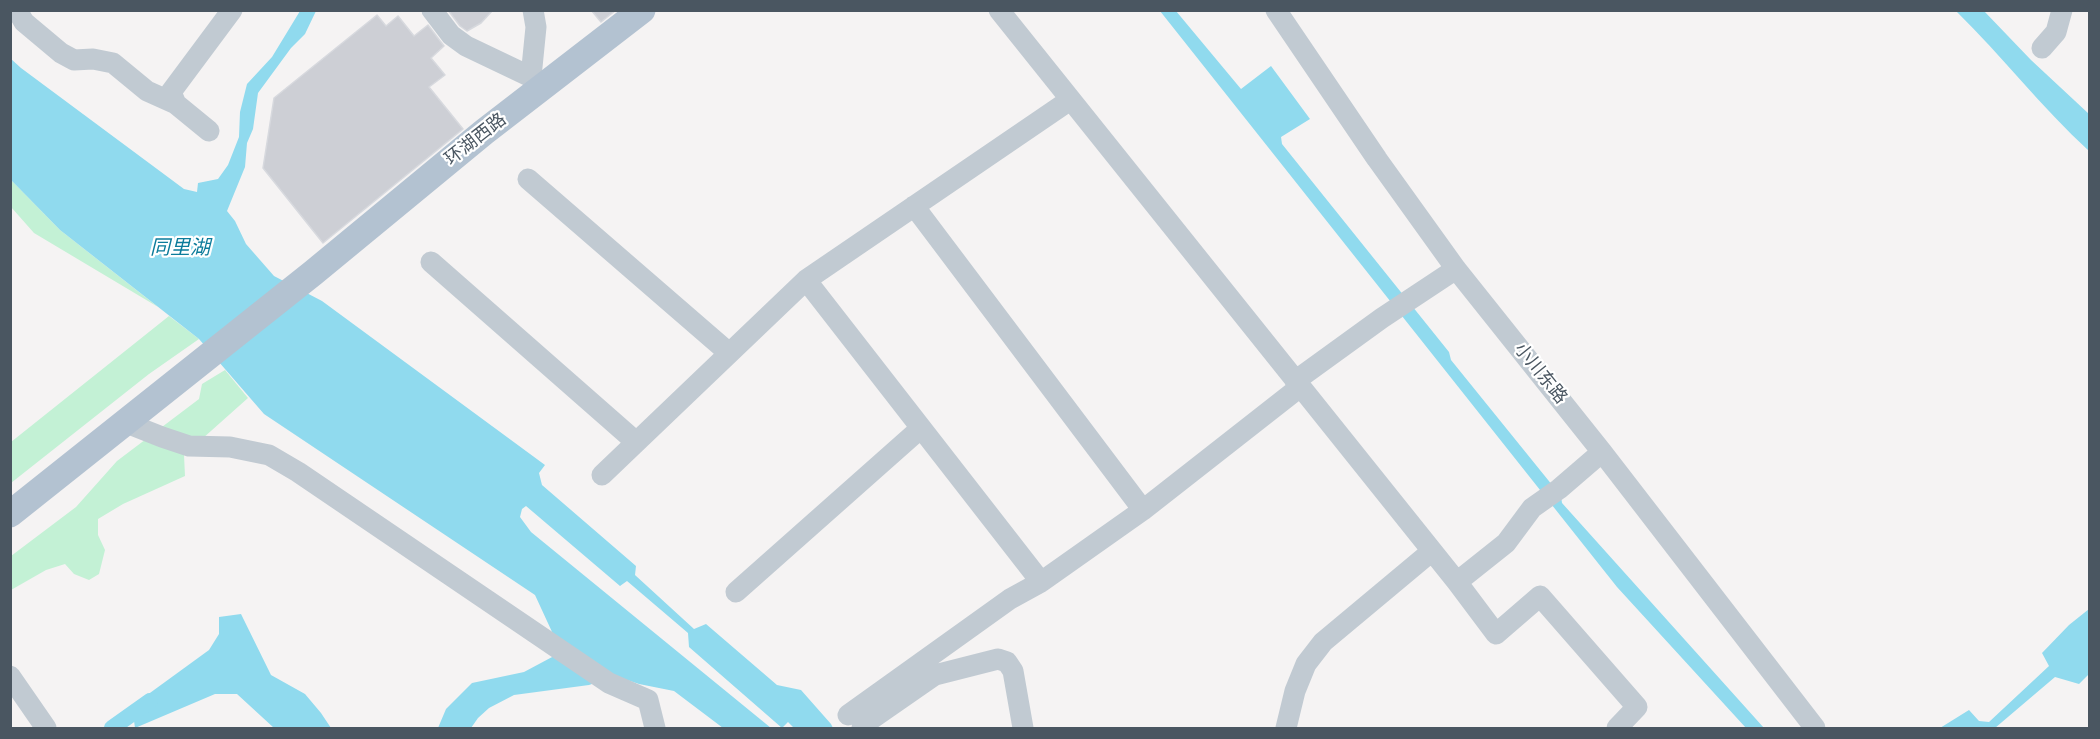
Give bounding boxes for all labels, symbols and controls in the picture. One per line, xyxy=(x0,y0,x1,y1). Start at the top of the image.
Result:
street label: 环湖西路 xyxy=(441,109,511,171)
water label: 同里湖 xyxy=(150,237,210,261)
street label: 小川东路 xyxy=(1509,339,1571,409)

